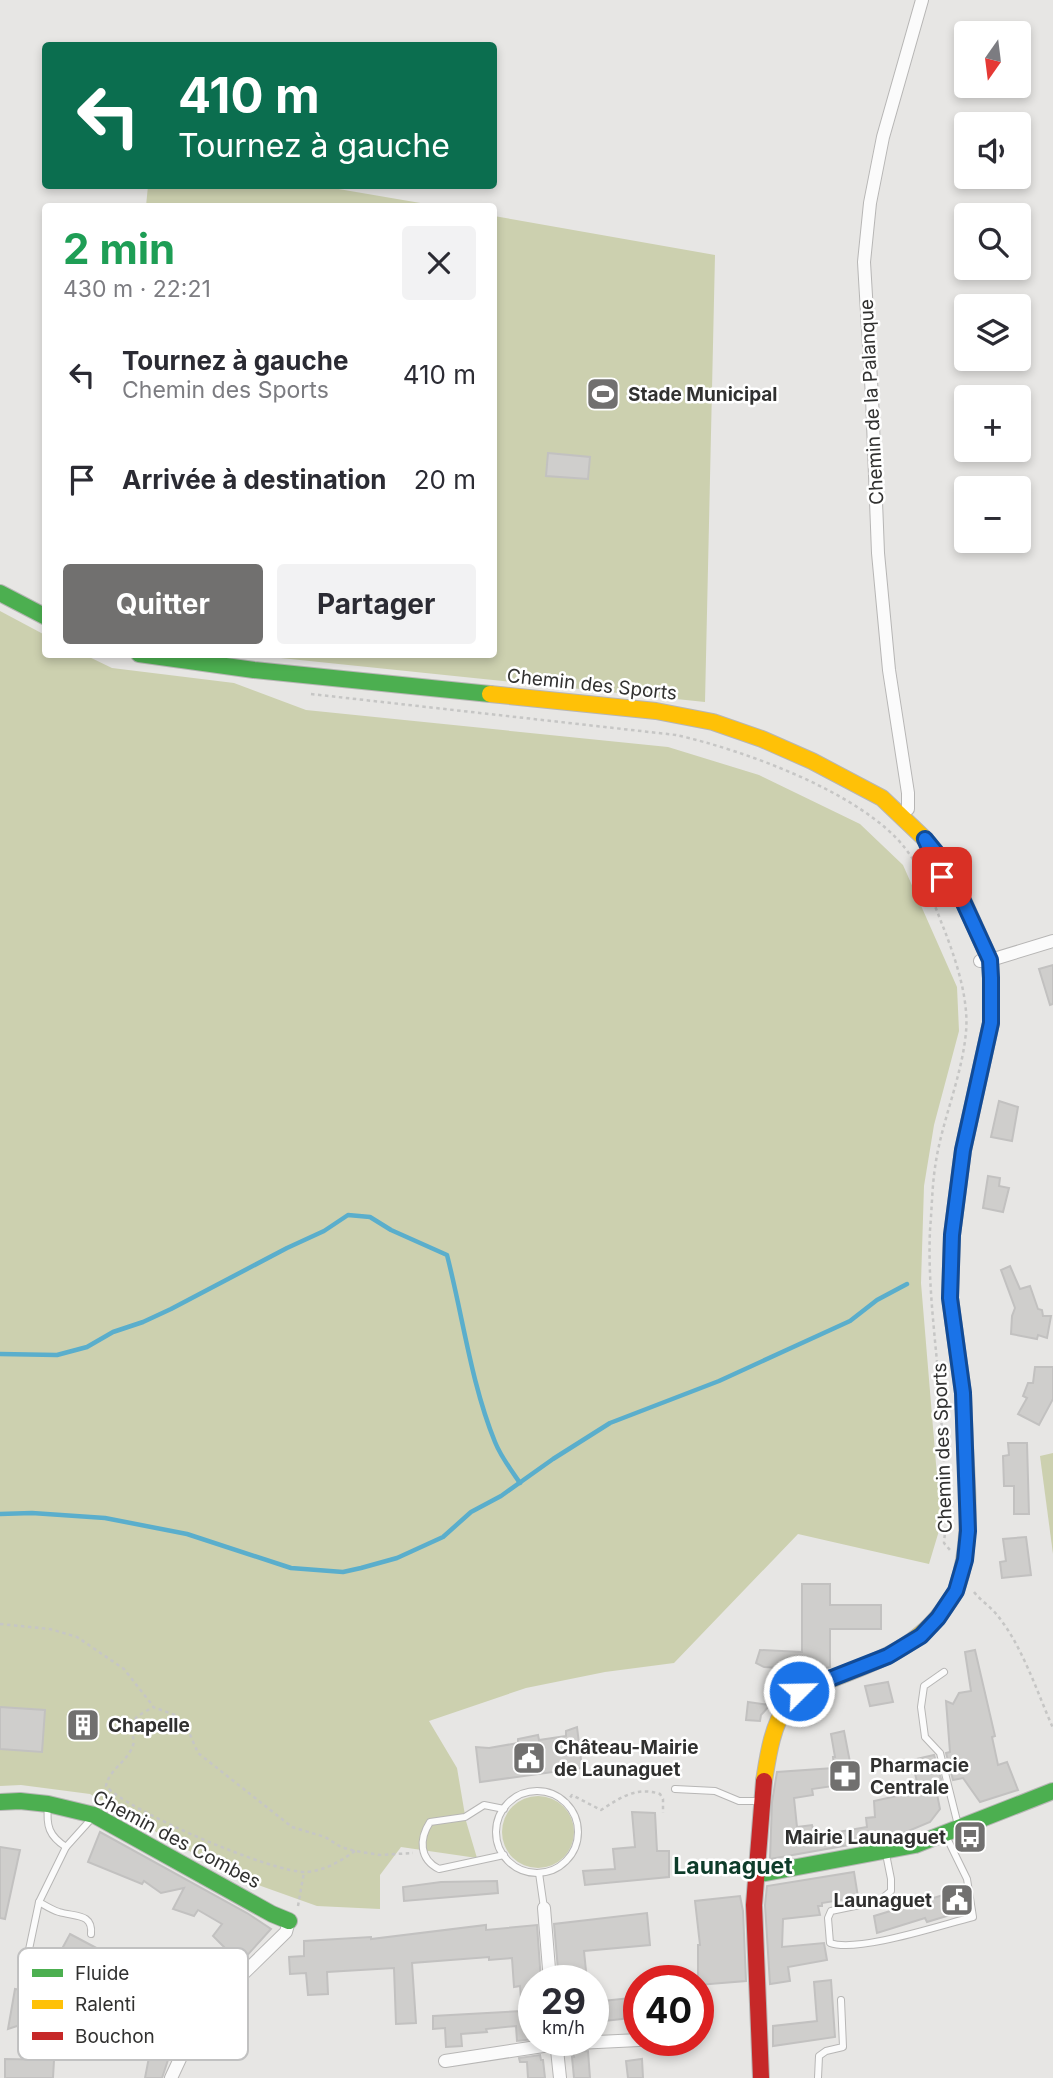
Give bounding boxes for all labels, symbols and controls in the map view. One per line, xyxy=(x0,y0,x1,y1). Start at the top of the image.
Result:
north arrow xyxy=(954,21,1031,98)
map controls xyxy=(954,21,1031,553)
text: 410 m xyxy=(178,66,320,125)
icon: left xyxy=(63,70,154,161)
button: sound xyxy=(954,112,1031,189)
text: Tournez à gauche xyxy=(178,126,450,165)
button: search xyxy=(954,203,1031,280)
text: 2 min xyxy=(63,223,175,274)
button: close xyxy=(402,226,476,300)
text: 430 m · 22:21 xyxy=(63,275,211,303)
button: layers xyxy=(954,294,1031,371)
street label: Chemin de la Palanque xyxy=(855,299,888,505)
text: Tournez à gauche xyxy=(122,345,348,376)
icon: left xyxy=(63,356,101,394)
text: 410 m xyxy=(403,359,476,390)
sports icon: Stade Municipal xyxy=(584,375,622,413)
text: Chemin des Sports xyxy=(122,376,329,404)
place label: Stade Municipal xyxy=(628,383,778,406)
button: + xyxy=(954,385,1031,462)
icon: arrive xyxy=(63,461,101,499)
text: Arrivée à destination xyxy=(122,464,387,495)
text: 20 m xyxy=(414,464,476,495)
button: − xyxy=(954,476,1031,553)
button: Quitter xyxy=(63,564,263,644)
button: Partager xyxy=(277,564,476,644)
street label: Chemin des Sports xyxy=(506,664,678,705)
pin xyxy=(912,847,972,907)
icon: arrive xyxy=(923,858,961,896)
street label: Chemin des Sports xyxy=(928,1362,957,1534)
position arrow xyxy=(762,1654,836,1728)
building icon: Chapelle xyxy=(64,1706,102,1744)
place label: Chapelle xyxy=(108,1714,190,1737)
place label: Château-Mairie de Launaguet xyxy=(554,1736,698,1781)
public building icon: Château-Mairie de Launaguet xyxy=(510,1739,548,1777)
place label: Pharmacie Centrale xyxy=(870,1754,969,1799)
pharmacy icon: Pharmacie Centrale xyxy=(826,1757,864,1795)
street label: Chemin des Combes xyxy=(89,1785,265,1893)
bus stop icon: Mairie Launaguet xyxy=(951,1818,989,1856)
place label: Mairie Launaguet xyxy=(785,1826,946,1849)
district label: Launaguet xyxy=(673,1852,793,1880)
public building icon: Launaguet xyxy=(938,1881,976,1919)
place label: Launaguet xyxy=(833,1889,932,1912)
legend xyxy=(18,1948,248,2060)
text: Fluide xyxy=(75,1962,129,1985)
speed limit sign: 40 xyxy=(623,1965,714,2056)
text: 29 xyxy=(541,1980,586,2022)
text: Ralenti xyxy=(75,1993,136,2016)
text: km/h xyxy=(542,2017,585,2038)
text: Bouchon xyxy=(75,2025,155,2048)

